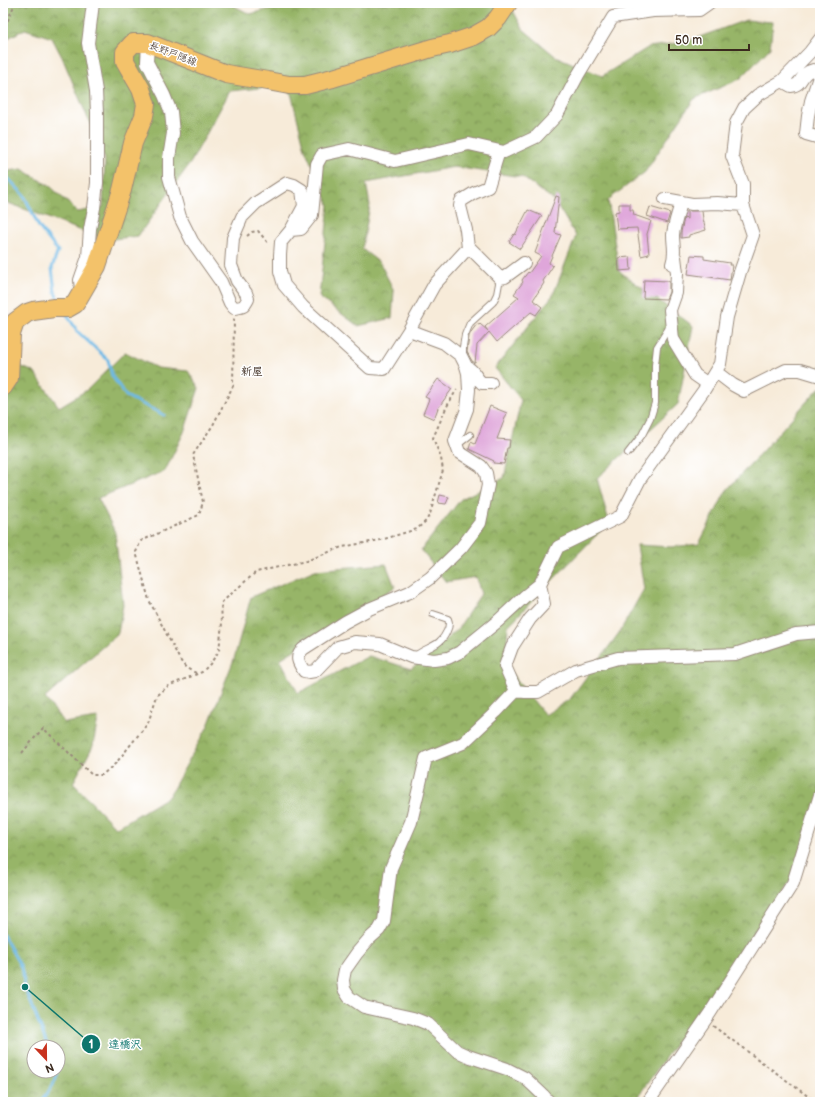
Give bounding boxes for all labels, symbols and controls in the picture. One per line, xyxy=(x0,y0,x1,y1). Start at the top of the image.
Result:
scale bar xyxy=(669,26,749,52)
text: 50 m xyxy=(675,33,702,48)
street label: 長野戸隠線 xyxy=(148,39,198,69)
district label: 新屋 xyxy=(241,365,263,378)
callout: 達橋沢 xyxy=(81,1033,150,1056)
text: 1 xyxy=(88,1037,94,1052)
text: 達橋沢 xyxy=(109,1038,142,1051)
north arrow xyxy=(26,1039,66,1079)
text: N xyxy=(43,1060,56,1075)

